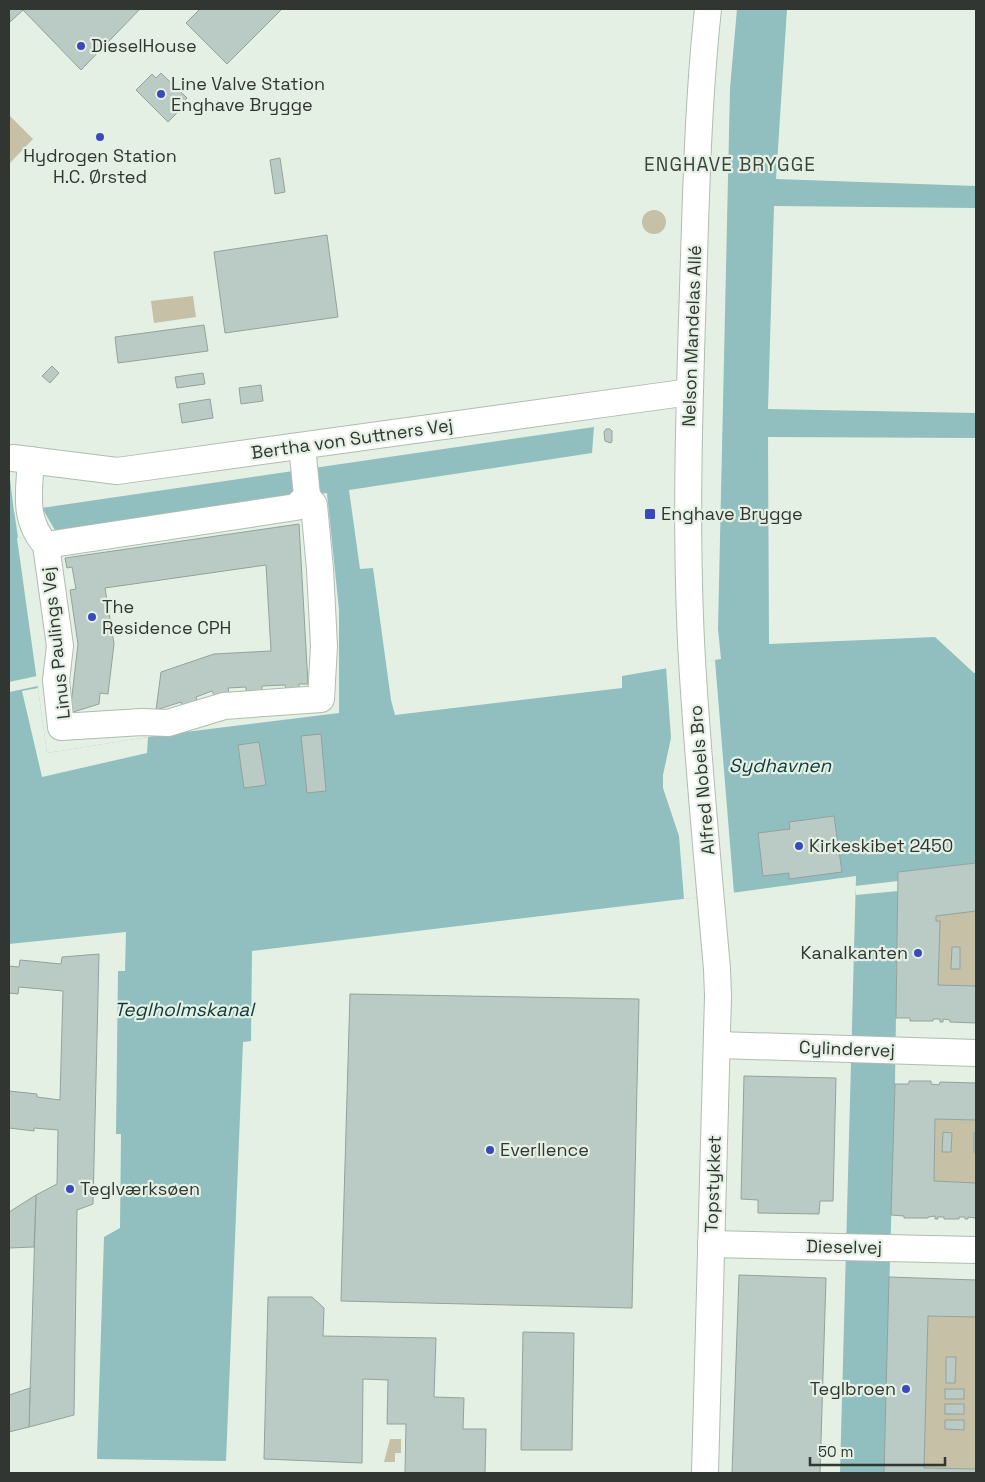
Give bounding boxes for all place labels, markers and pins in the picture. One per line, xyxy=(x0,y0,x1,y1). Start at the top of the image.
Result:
place label: DieselHouse xyxy=(91,34,197,57)
marker: DieselHouse xyxy=(75,40,87,52)
place label: Line Valve Station Enghave Brygge xyxy=(171,72,325,116)
marker: Line Valve Station Enghave Brygge xyxy=(155,88,167,100)
marker: Hydrogen Station H.C. Ørsted xyxy=(94,131,106,143)
place label: Hydrogen Station H.C. Ørsted xyxy=(23,144,177,188)
place label: Enghave Brygge xyxy=(661,502,803,525)
marker: Enghave Brygge xyxy=(643,507,657,521)
place label: The Residence CPH xyxy=(102,595,231,639)
marker: The Residence CPH xyxy=(86,611,98,623)
place label: Kirkeskibet 2450 xyxy=(809,834,953,857)
marker: Kirkeskibet 2450 xyxy=(793,840,805,852)
place label: Kanalkanten xyxy=(801,941,908,964)
marker: Kanalkanten xyxy=(912,947,924,959)
place label: Everllence xyxy=(500,1138,589,1161)
marker: Everllence xyxy=(484,1144,496,1156)
place label: Teglværksøen xyxy=(80,1177,200,1200)
marker: Teglværksøen xyxy=(64,1183,76,1195)
place label: Teglbroen xyxy=(810,1377,896,1400)
marker: Teglbroen xyxy=(900,1383,912,1395)

